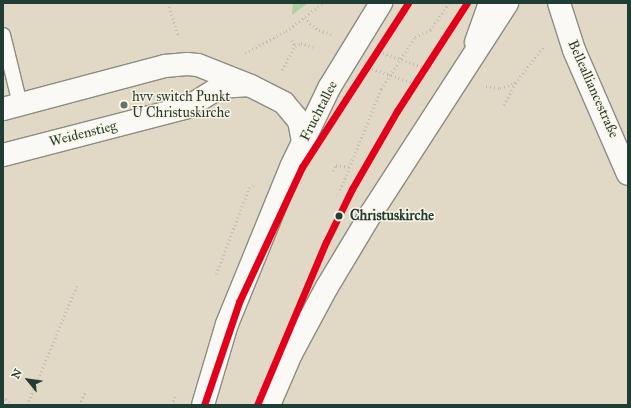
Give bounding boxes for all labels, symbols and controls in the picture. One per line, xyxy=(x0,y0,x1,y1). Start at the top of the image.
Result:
street label: Bellealliancestraße xyxy=(564,37,622,141)
street label: Fruchtallee xyxy=(297,78,341,144)
place label: hvv switch Punkt U Christuskirche xyxy=(132,89,230,122)
marker: hvv switch Punkt U Christuskirche xyxy=(119,100,129,110)
street label: Weidenstieg xyxy=(47,118,119,150)
place label: Christuskirche xyxy=(350,208,434,224)
marker: Christuskirche xyxy=(332,209,346,223)
north arrow xyxy=(8,360,48,400)
text: N xyxy=(9,367,25,381)

